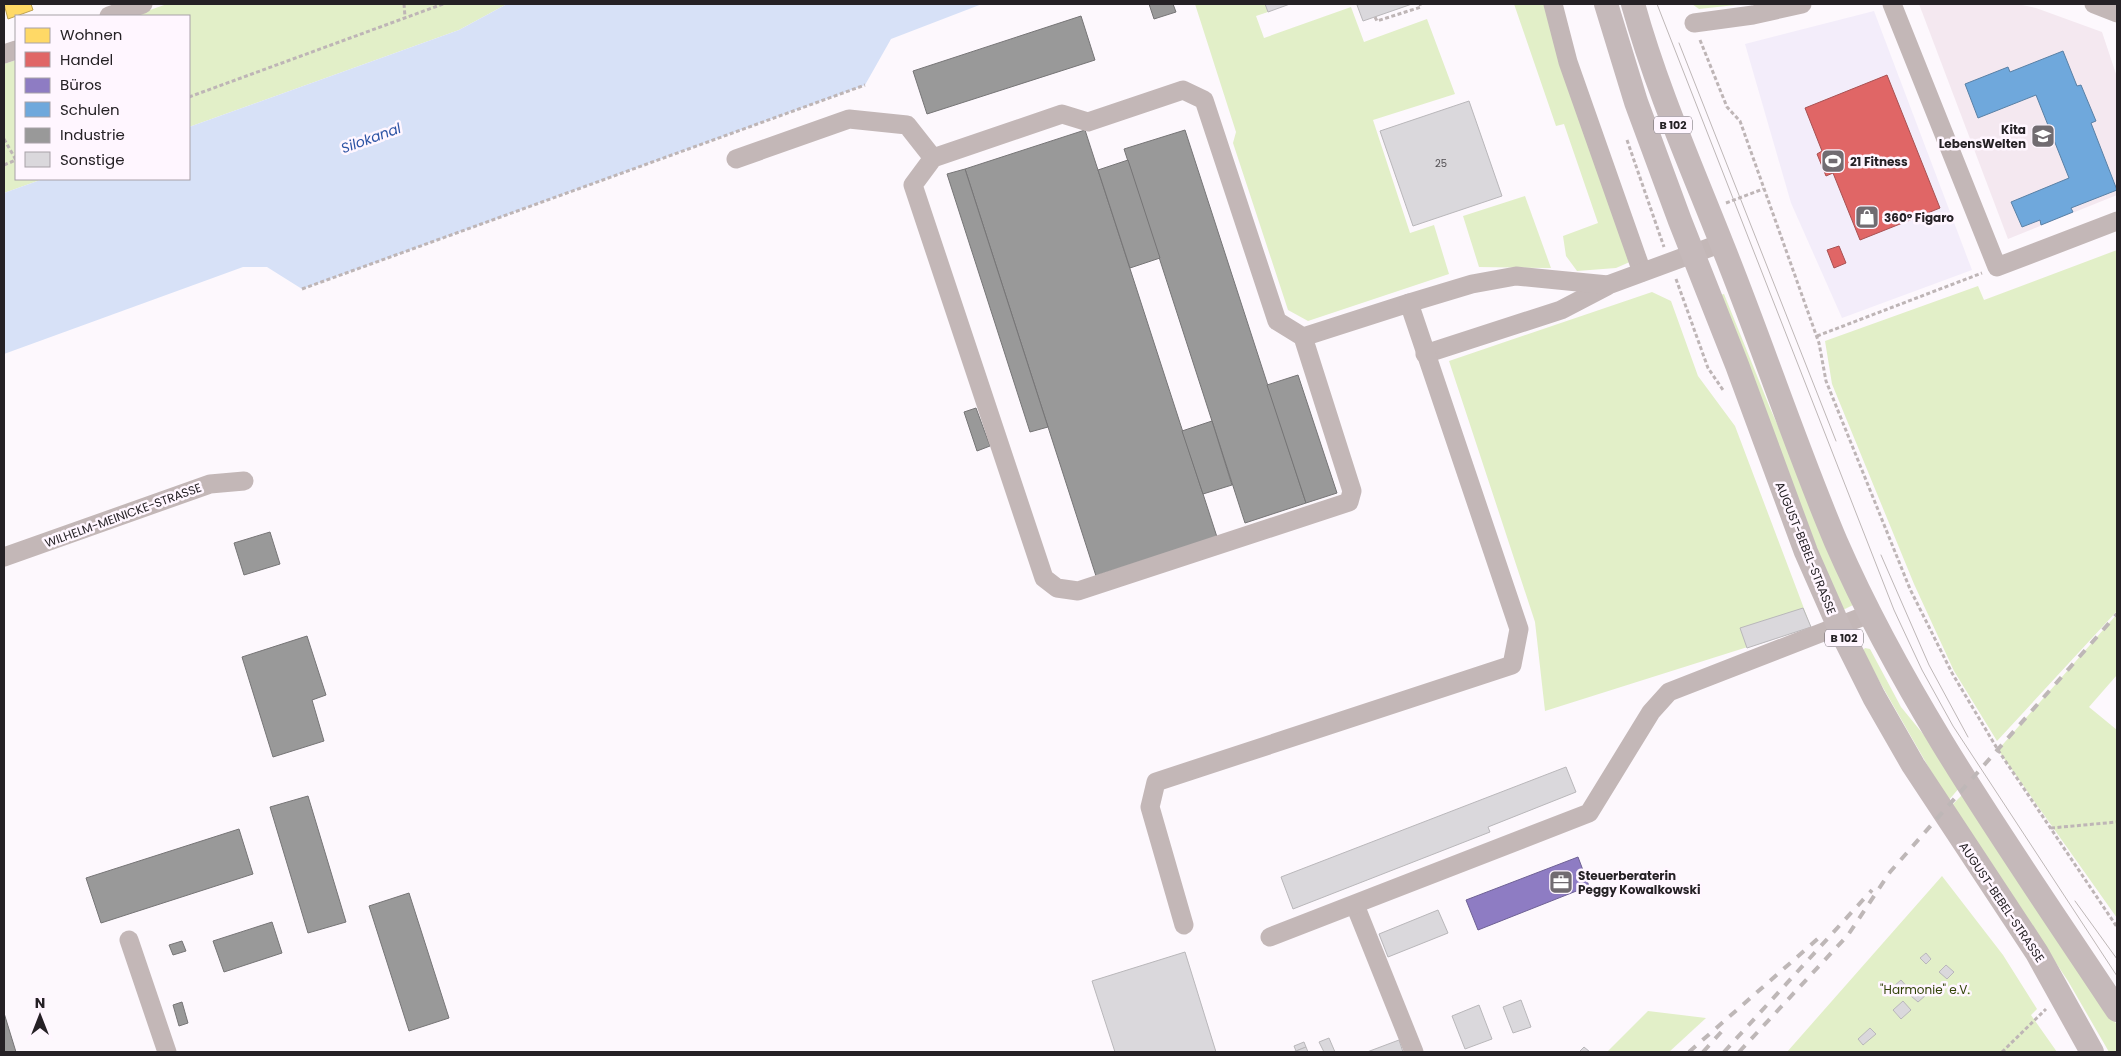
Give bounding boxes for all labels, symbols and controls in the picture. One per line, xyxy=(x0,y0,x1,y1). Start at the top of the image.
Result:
legend xyxy=(15,15,190,180)
text: Wohnen xyxy=(60,24,122,45)
text: Handel xyxy=(60,49,113,70)
text: Büros xyxy=(60,74,102,95)
text: Schulen xyxy=(60,99,120,120)
road number: B 102 xyxy=(1654,116,1692,134)
water label: Silokanal xyxy=(338,118,404,158)
place label: Kita LebensWelten xyxy=(1939,121,2026,152)
school or university icon: Kita LebensWelten xyxy=(2030,123,2056,149)
text: Industrie xyxy=(60,124,125,145)
sports icon: 21 Fitness xyxy=(1820,148,1846,174)
text: Sonstige xyxy=(60,149,124,170)
place label: 21 Fitness xyxy=(1850,153,1908,170)
house number: 25 xyxy=(1435,156,1447,171)
shop icon: 360° Figaro xyxy=(1854,204,1880,230)
place label: 360° Figaro xyxy=(1884,209,1954,226)
street label: WILHELM-MEINICKE-STRASSE xyxy=(42,479,204,551)
street label: AUGUST-BEBEL-STRASSE xyxy=(1772,479,1840,617)
road number: B 102 xyxy=(1825,630,1863,646)
street label: AUGUST-BEBEL-STRASSE xyxy=(1955,838,2049,966)
place label: Steuerberaterin Peggy Kowalkowski xyxy=(1578,867,1701,898)
office icon: Steuerberaterin Peggy Kowalkowski xyxy=(1548,869,1574,895)
park label: "Harmonie" e.V. xyxy=(1880,981,1970,998)
north arrow xyxy=(15,991,65,1041)
text: N xyxy=(35,993,45,1013)

